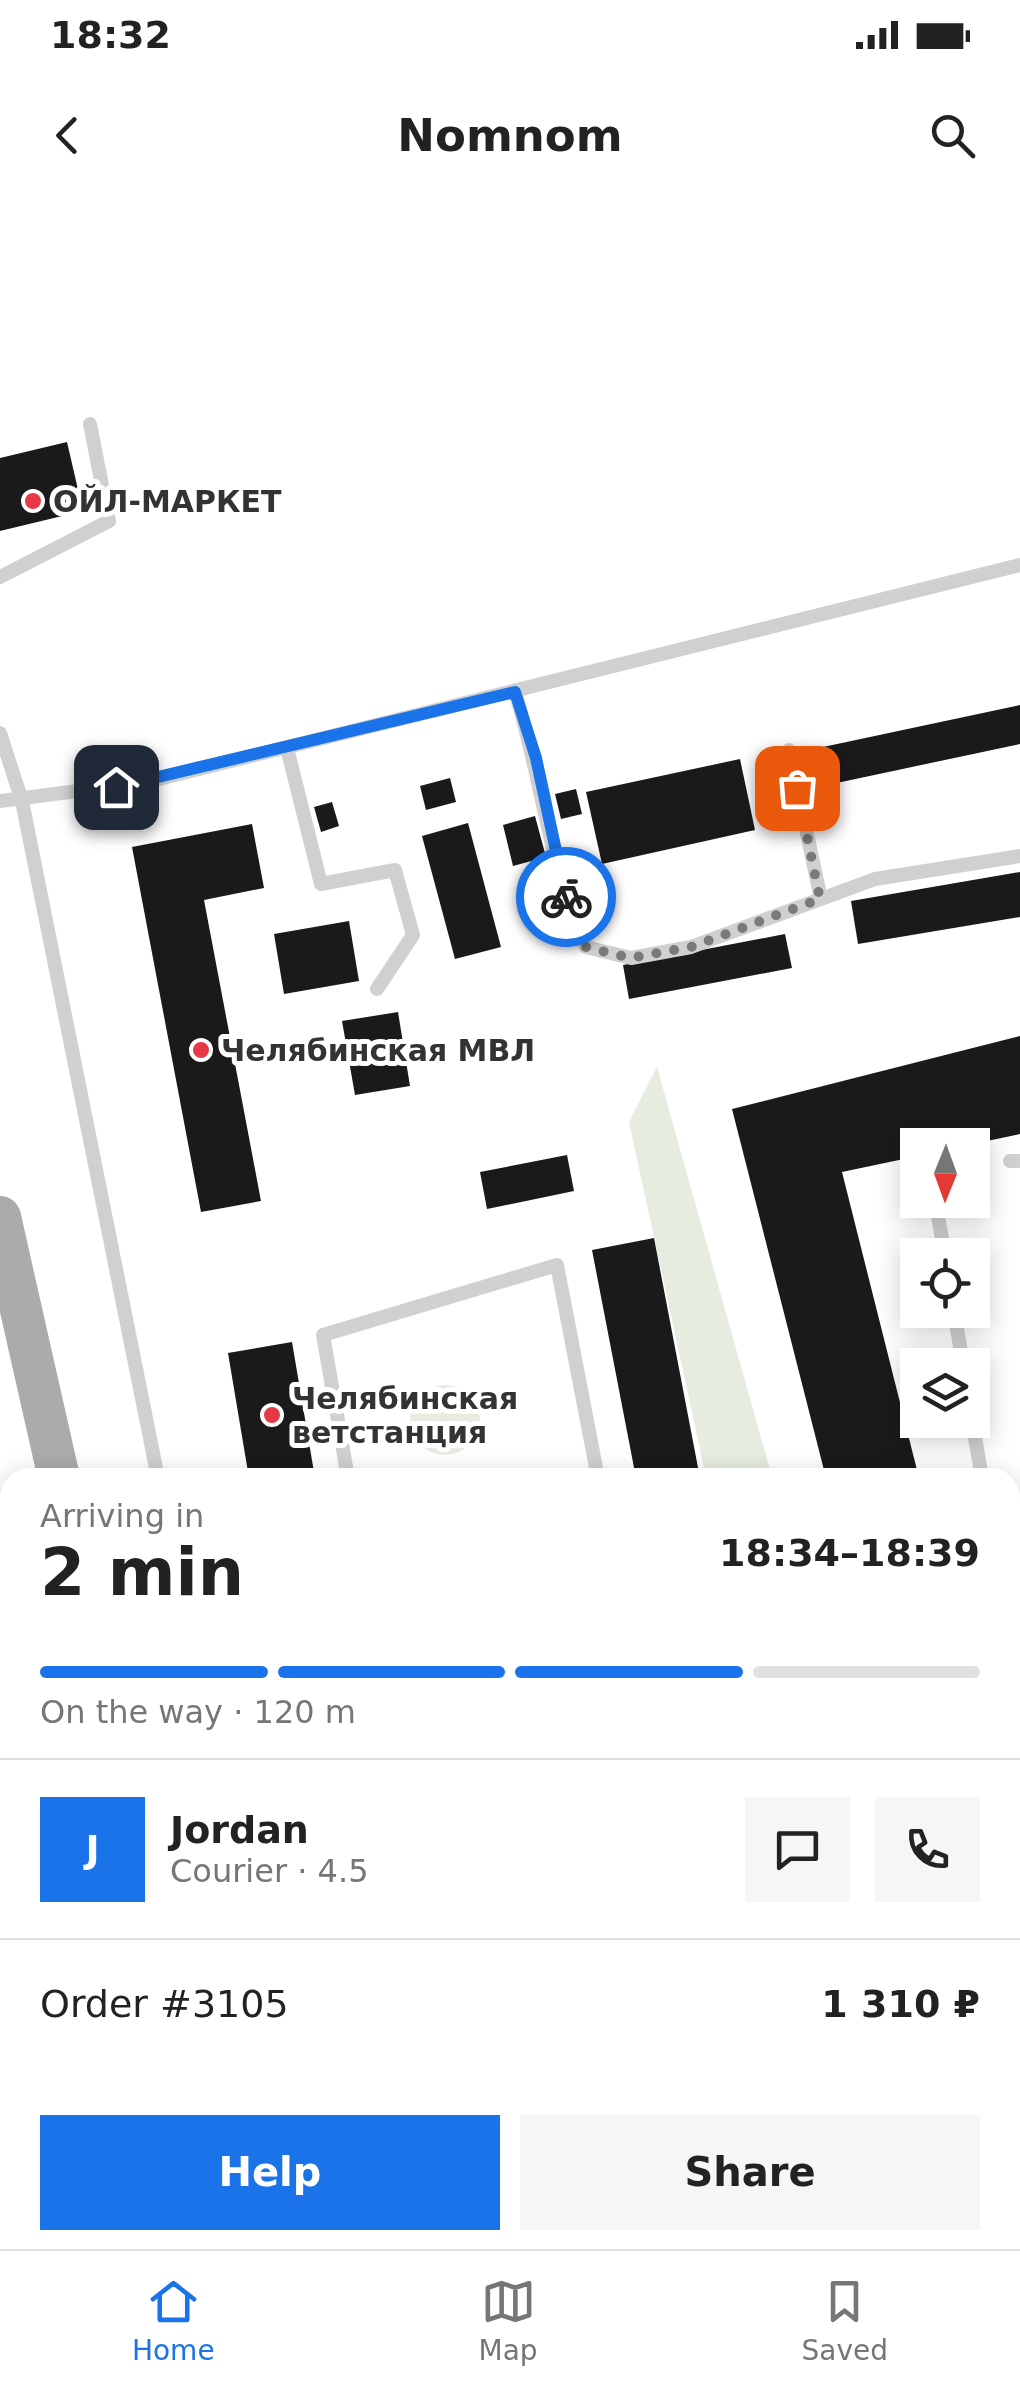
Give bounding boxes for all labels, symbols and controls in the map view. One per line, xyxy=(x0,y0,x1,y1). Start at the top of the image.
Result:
text: 18:32 xyxy=(50,13,171,57)
icon: back xyxy=(40,108,95,163)
icon: search xyxy=(925,108,980,163)
text: Nomnom xyxy=(397,109,623,162)
place label: ОЙЛ-МАРКЕТ xyxy=(53,484,282,519)
marker: ОЙЛ-МАРКЕТ xyxy=(22,490,44,512)
pin xyxy=(74,745,159,830)
pin xyxy=(755,746,840,831)
icon: home xyxy=(89,760,144,815)
icon: bag xyxy=(770,761,825,816)
courier xyxy=(516,847,616,947)
icon: bike xyxy=(539,870,594,925)
place label: Челябинская МВЛ xyxy=(221,1033,535,1068)
marker: Челябинская МВЛ xyxy=(190,1039,212,1061)
north arrow xyxy=(900,1128,990,1218)
map controls xyxy=(900,1128,990,1438)
button: locate xyxy=(900,1238,990,1328)
button: layers xyxy=(900,1348,990,1438)
place label: Челябинская ветстанция xyxy=(292,1381,518,1450)
marker: Челябинская ветстанция xyxy=(261,1404,283,1426)
text: Arriving in xyxy=(40,1497,204,1535)
text: 18:34–18:39 xyxy=(719,1531,980,1575)
text: 2 min xyxy=(40,1535,244,1610)
text: On the way · 120 m xyxy=(40,1693,356,1731)
button: chat xyxy=(745,1797,850,1902)
button: phone xyxy=(875,1797,980,1902)
text: Jordan xyxy=(170,1808,309,1852)
text: J xyxy=(85,1827,100,1871)
text: Courier · 4.5 xyxy=(170,1852,369,1890)
text: Order #3105 xyxy=(40,1982,289,2026)
text: 1 310 ₽ xyxy=(821,1982,980,2026)
button: Help xyxy=(40,2115,500,2230)
button: Share xyxy=(520,2115,980,2230)
tab: Home xyxy=(132,2274,215,2367)
tab: Map xyxy=(479,2274,538,2367)
tab: Saved xyxy=(802,2274,888,2367)

